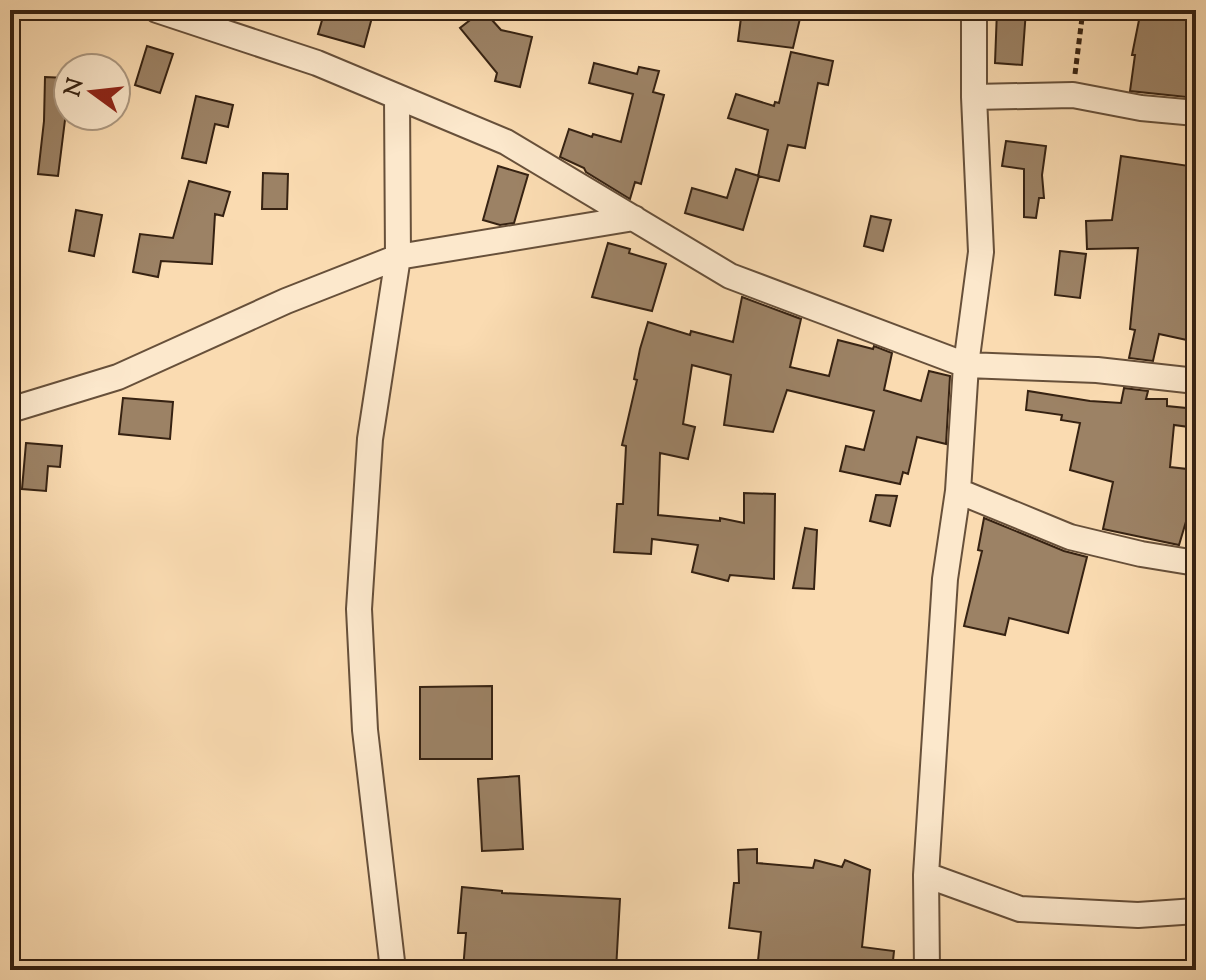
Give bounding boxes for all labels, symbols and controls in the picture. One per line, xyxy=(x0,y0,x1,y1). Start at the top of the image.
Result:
north arrow xyxy=(52,52,132,132)
text: N xyxy=(58,75,93,100)

